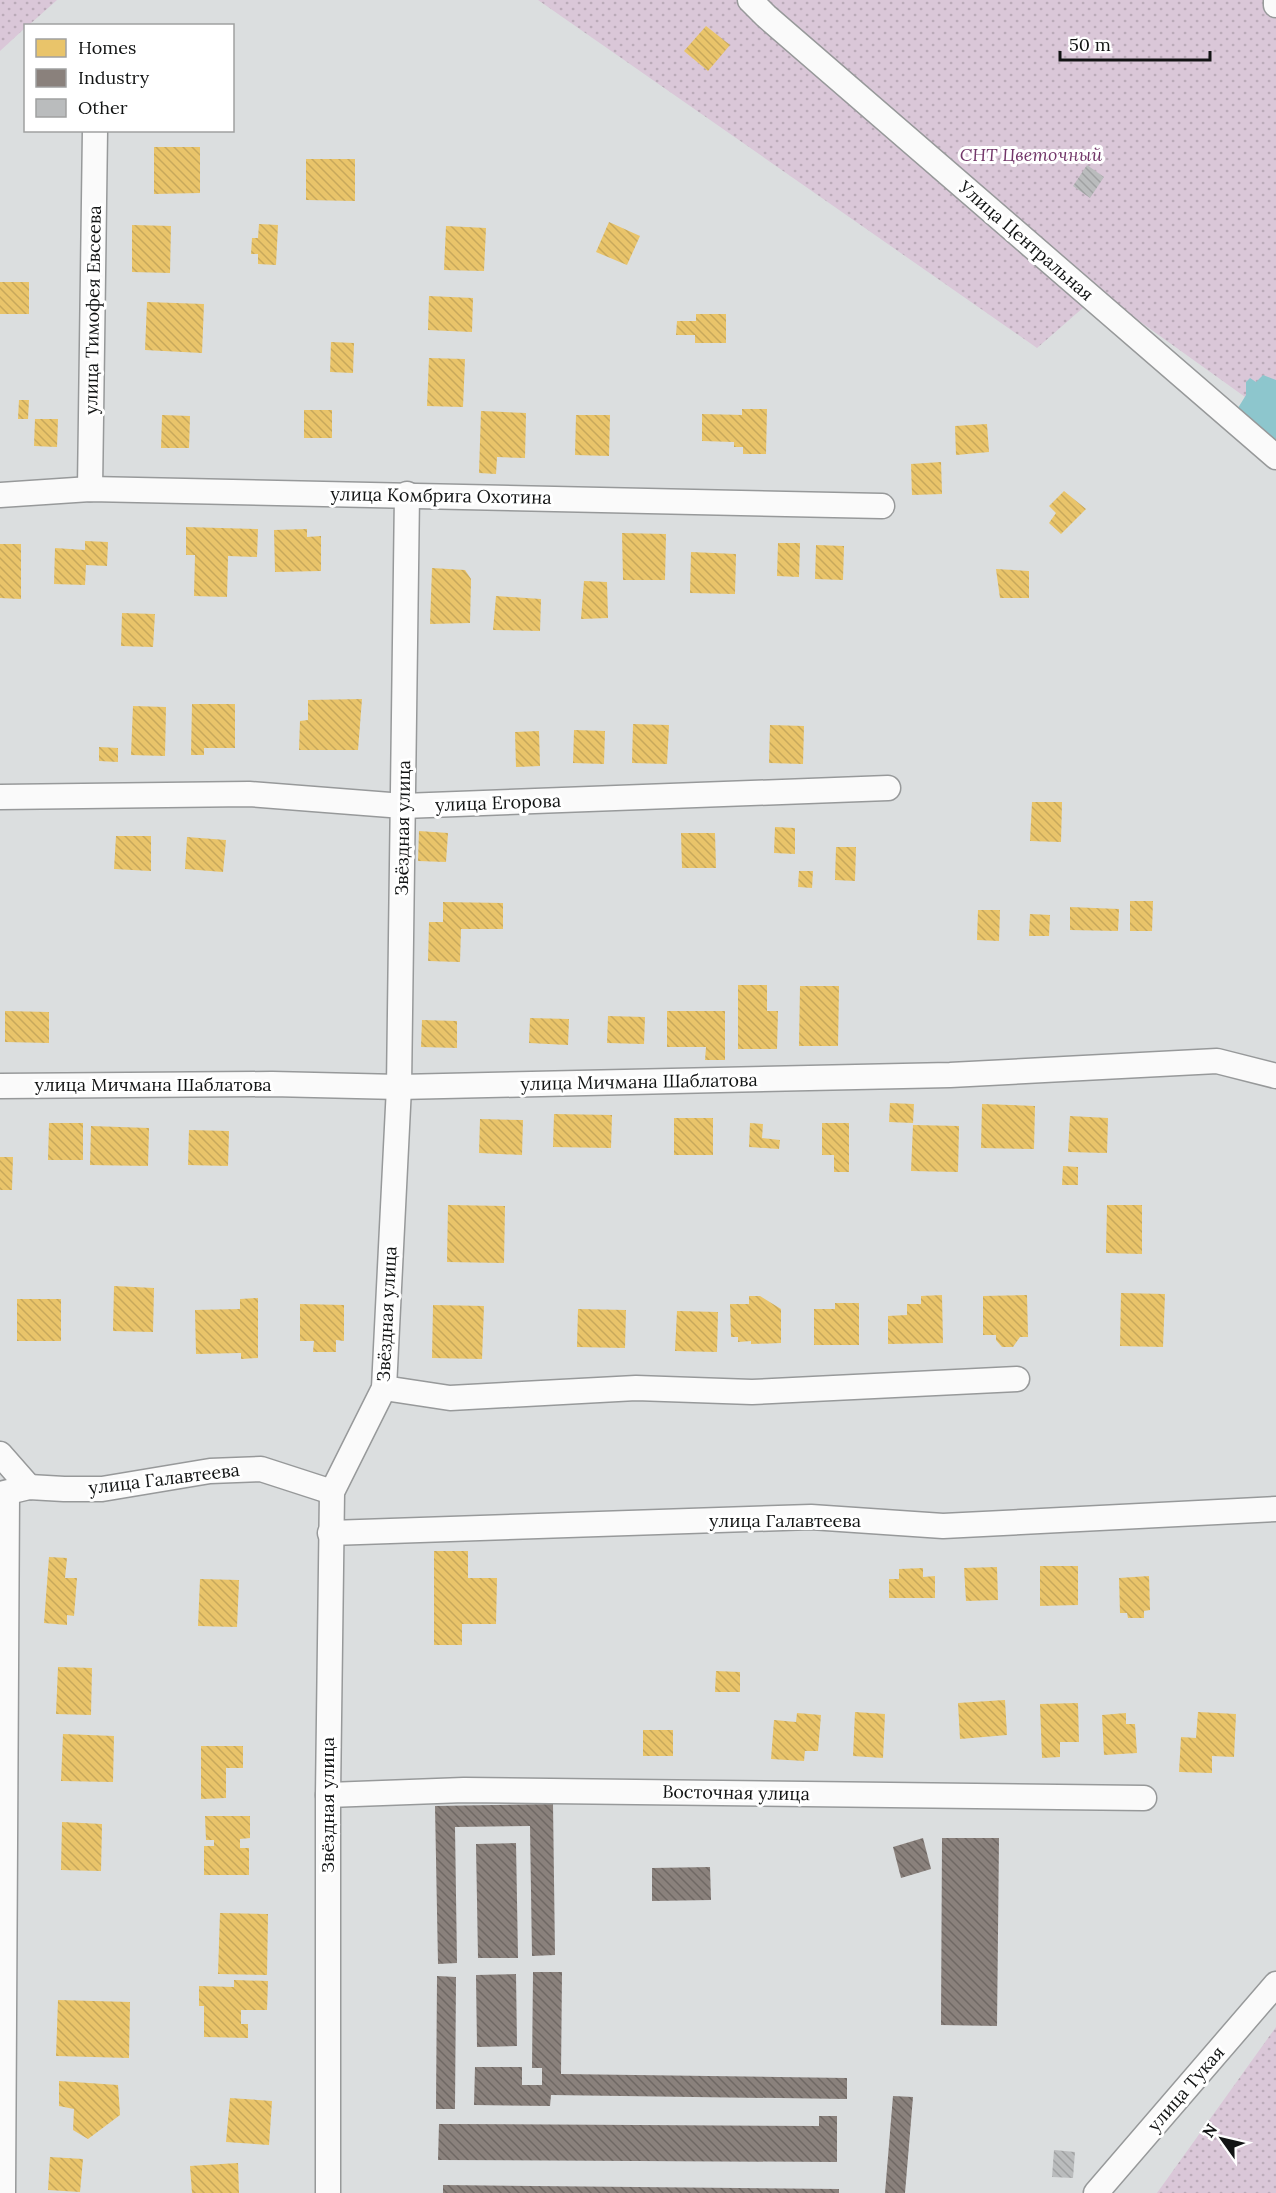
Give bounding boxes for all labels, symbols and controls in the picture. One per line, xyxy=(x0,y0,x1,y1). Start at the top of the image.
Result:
legend xyxy=(24,24,234,132)
scale bar xyxy=(1060,24,1210,62)
text: 50 m xyxy=(1069,33,1111,56)
text: Homes xyxy=(78,36,136,59)
text: Industry xyxy=(78,66,150,89)
text: Other xyxy=(78,96,128,119)
park label: СНТ Цветочный xyxy=(960,143,1103,166)
street label: Улица Центральная xyxy=(953,175,1099,306)
street label: улица Тимофея Евсеева xyxy=(79,205,106,415)
street label: улица Комбрига Охотина xyxy=(330,482,552,509)
street label: Звёздная улица xyxy=(390,760,415,896)
street label: улица Егорова xyxy=(435,789,561,816)
street label: улица Мичмана Шаблатова xyxy=(520,1068,758,1095)
street label: улица Мичмана Шаблатова xyxy=(34,1073,272,1096)
street label: Звёздная улица xyxy=(371,1246,402,1382)
street label: улица Галавтеева xyxy=(87,1458,241,1499)
street label: улица Галавтеева xyxy=(709,1509,861,1532)
street label: Звёздная улица xyxy=(316,1737,339,1873)
street label: Восточная улица xyxy=(662,1780,810,1805)
street label: улица Тукая xyxy=(1142,2041,1229,2136)
north arrow xyxy=(1192,2109,1252,2169)
text: N xyxy=(1198,2120,1221,2141)

